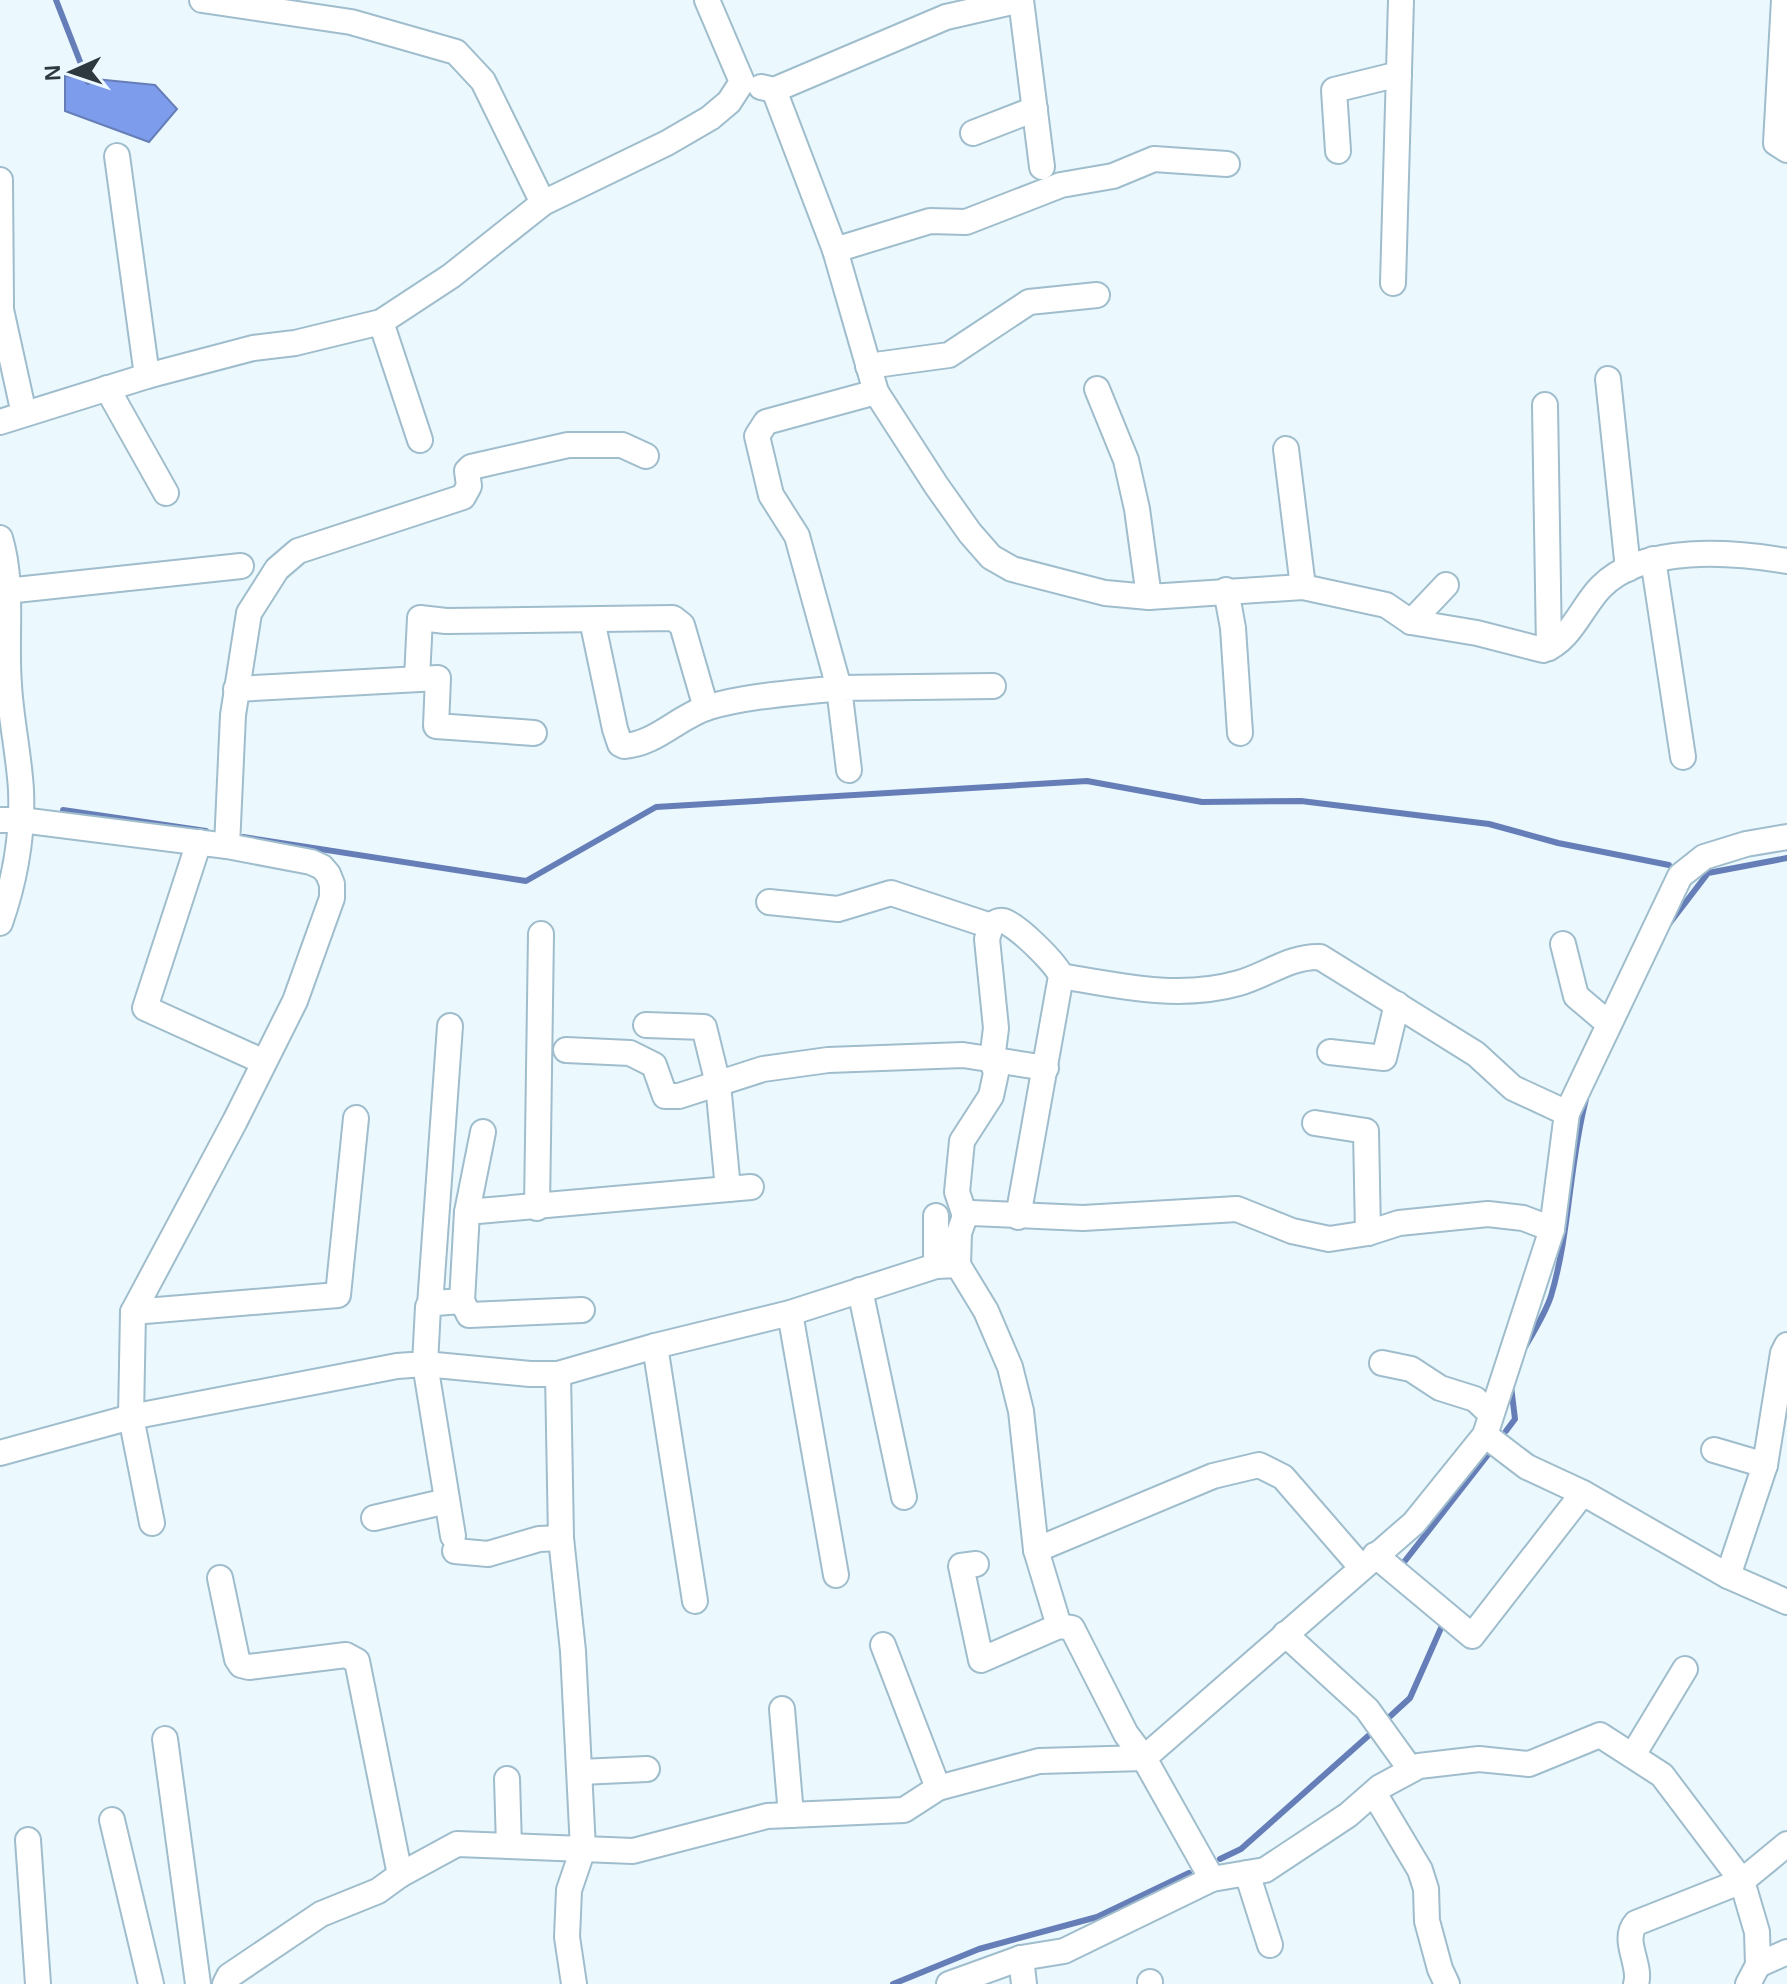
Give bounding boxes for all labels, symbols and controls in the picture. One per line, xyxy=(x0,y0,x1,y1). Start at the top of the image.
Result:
north arrow xyxy=(32,32,112,112)
text: N xyxy=(40,64,65,82)

